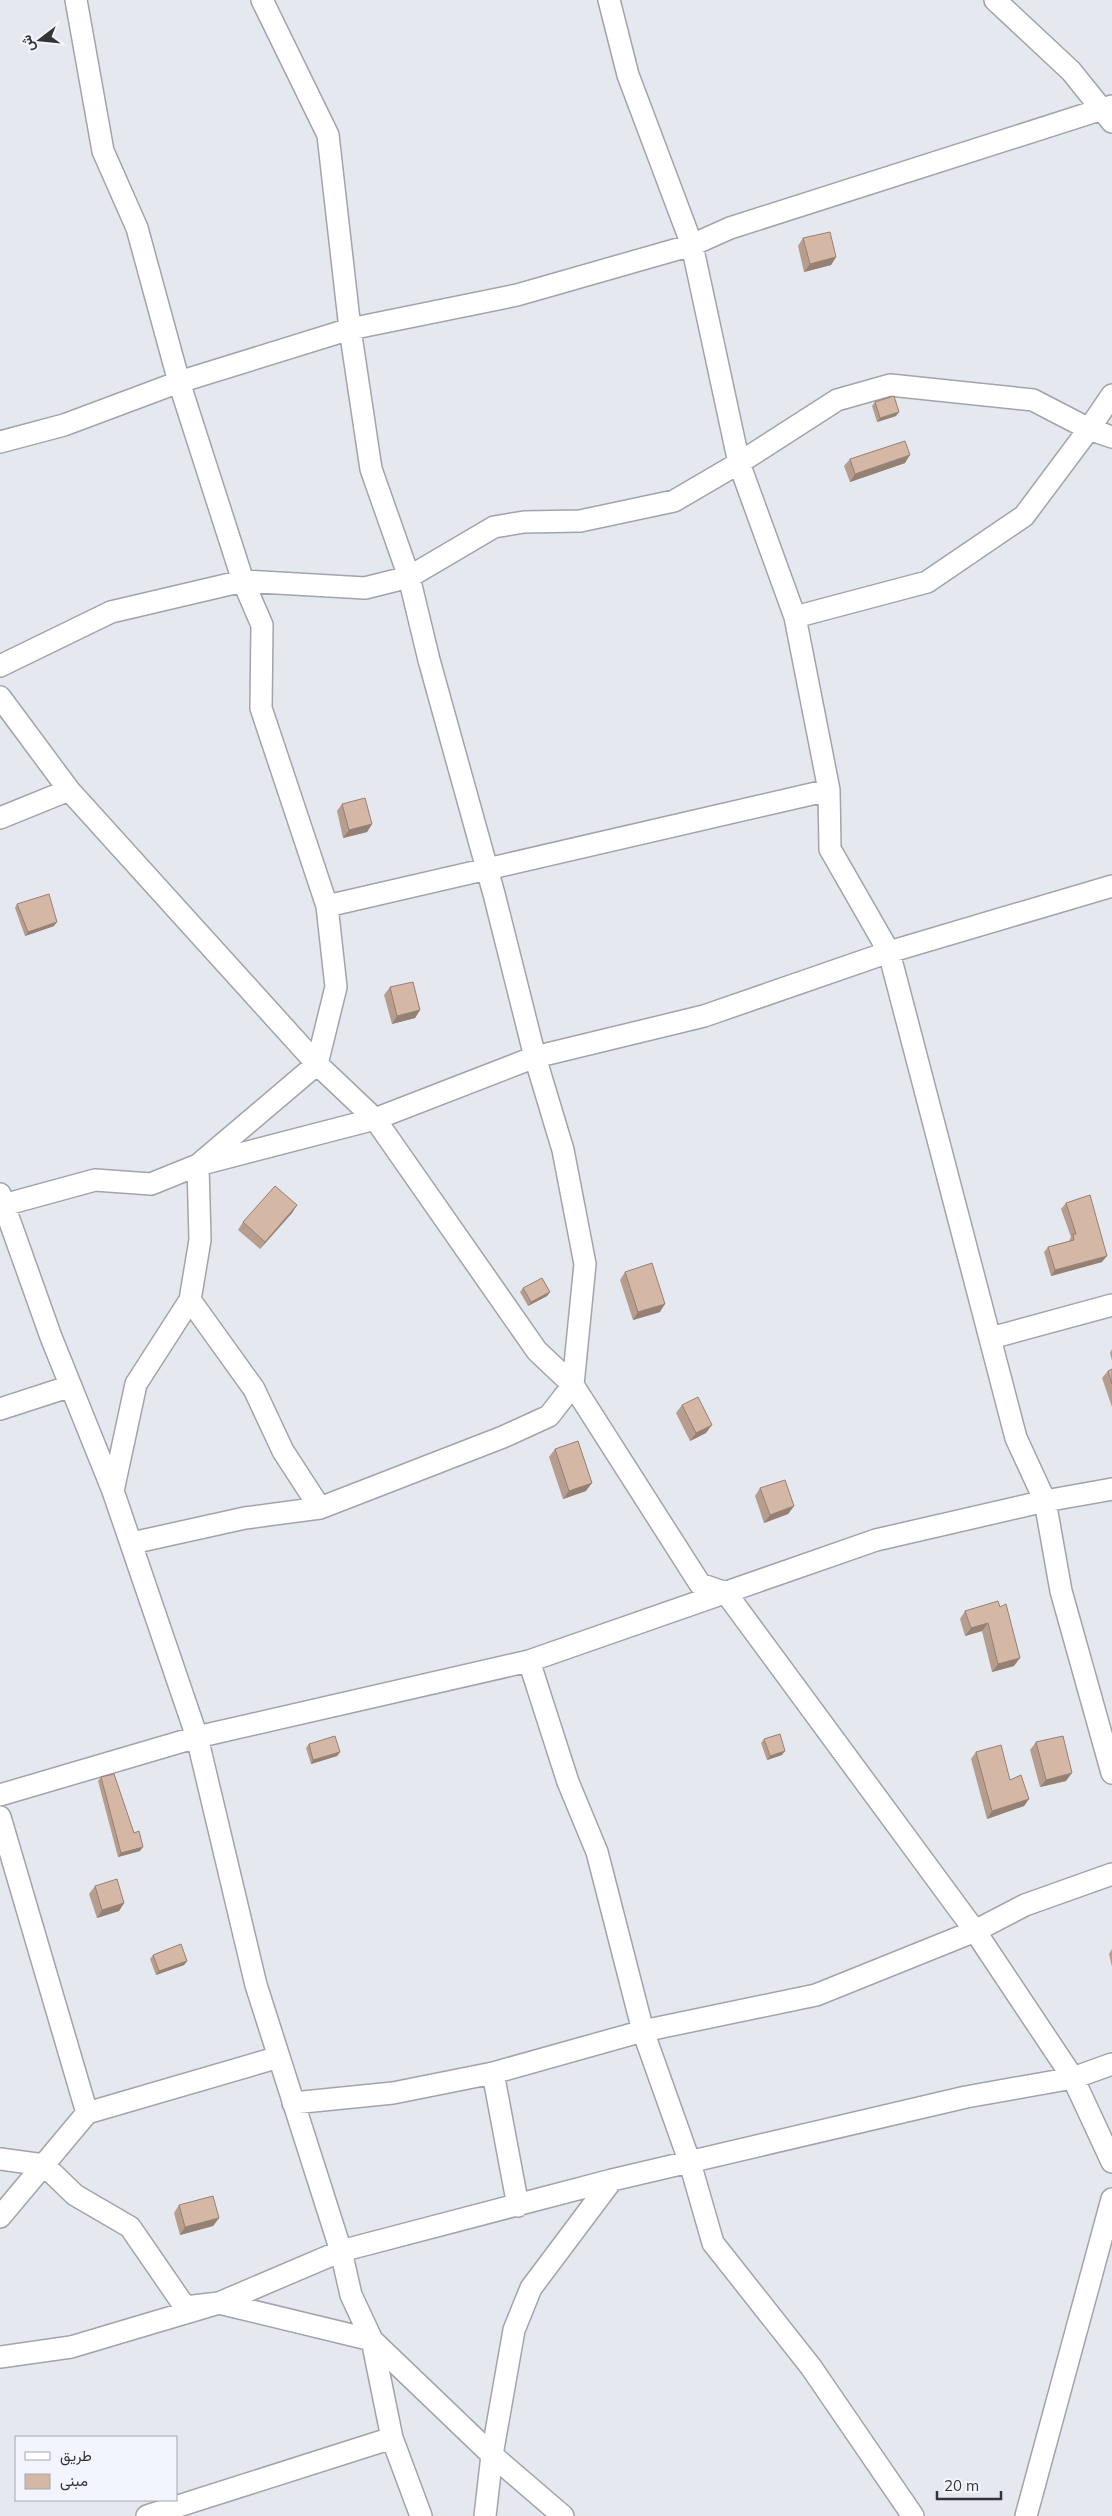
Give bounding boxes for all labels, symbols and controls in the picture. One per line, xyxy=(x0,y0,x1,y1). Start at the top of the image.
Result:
north arrow xyxy=(15,15,65,65)
text: ش xyxy=(16,33,38,54)
legend xyxy=(15,2436,178,2501)
text: طريق xyxy=(60,2446,92,2466)
scale bar xyxy=(937,2468,1001,2500)
text: مبنى xyxy=(60,2471,88,2491)
text: 20 m xyxy=(944,2476,979,2495)

